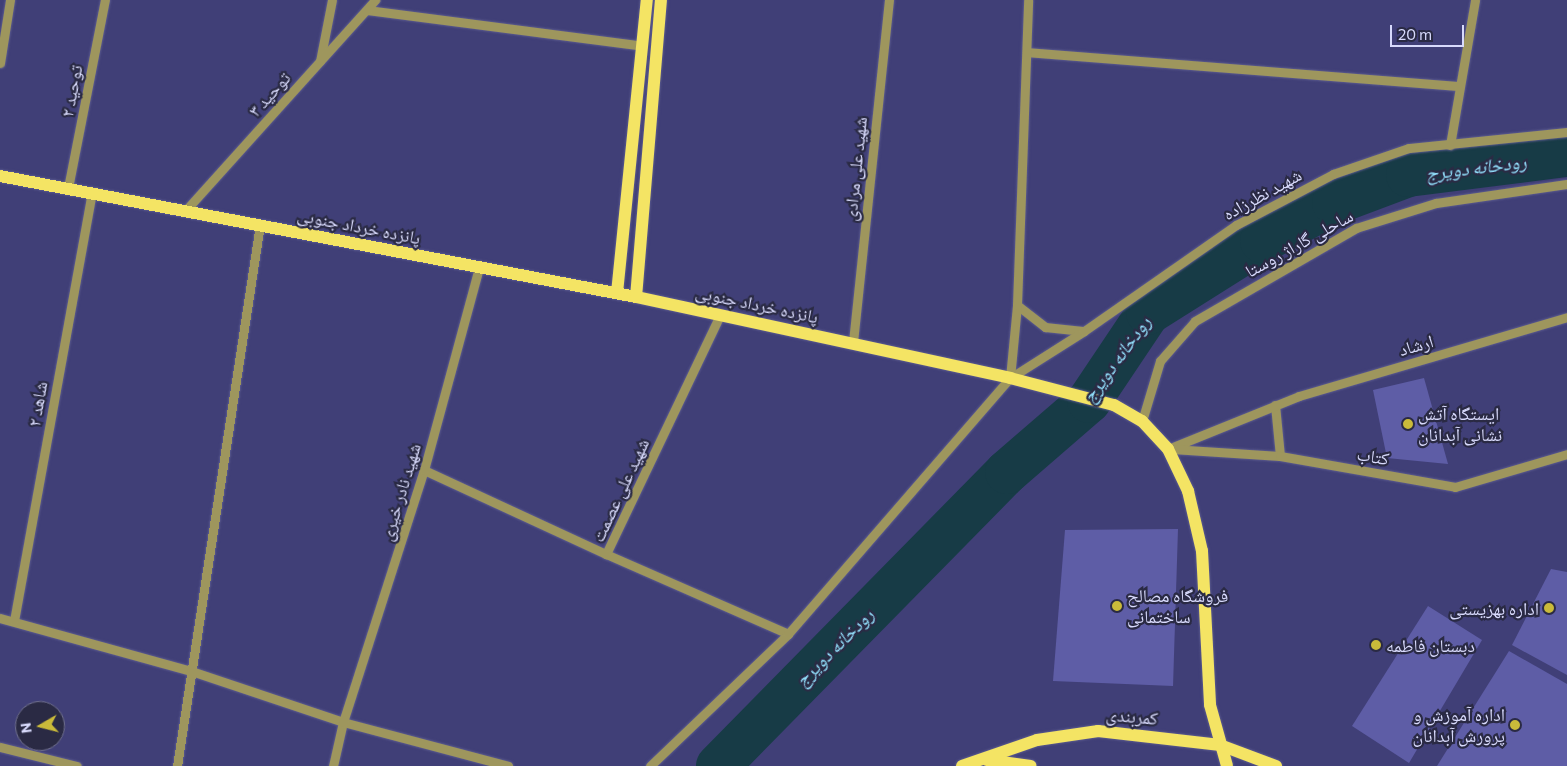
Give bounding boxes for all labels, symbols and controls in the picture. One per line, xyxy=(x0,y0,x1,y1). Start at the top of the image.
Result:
scale bar xyxy=(1392,15,1466,47)
text: 20 m xyxy=(1398,25,1432,43)
street label: توحید ۲ xyxy=(55,63,87,119)
street label: توحید ۳ xyxy=(243,67,295,121)
street label: شهید علی مرادی xyxy=(839,116,871,222)
water label: رودخانه دویرج xyxy=(1424,150,1528,184)
street label: شهید نظرزاده xyxy=(1219,164,1305,224)
street label: پانزده خرداد جنوبی xyxy=(296,203,422,249)
street label: ساحلی گاراژ روستا xyxy=(1241,204,1357,282)
street label: پانزده خرداد جنوبی xyxy=(694,280,820,328)
water label: رودخانه دویرج xyxy=(1077,311,1155,407)
street label: ارشاد xyxy=(1396,330,1436,360)
street label: شاهد ۲ xyxy=(22,380,52,428)
place label: ایستگاه آتش نشانی آبدانان xyxy=(1418,403,1502,446)
marker: ایستگاه آتش نشانی آبدانان xyxy=(1402,418,1414,430)
street label: شهید علی عصمت xyxy=(587,435,653,545)
street label: شهید نادر خیری xyxy=(375,441,425,543)
street label: کتاب xyxy=(1355,443,1391,469)
place label: فروشگاه مصالح ساختمانی xyxy=(1127,585,1228,628)
place label: اداره بهزیستی xyxy=(1449,597,1539,619)
marker: فروشگاه مصالح ساختمانی xyxy=(1111,600,1123,612)
marker: اداره بهزیستی xyxy=(1543,602,1555,614)
water label: رودخانه دویرج xyxy=(790,603,878,691)
place label: دبستان فاطمه xyxy=(1386,634,1475,656)
marker: دبستان فاطمه xyxy=(1370,639,1382,651)
north arrow xyxy=(15,701,65,751)
street label: کمربندی xyxy=(1105,703,1159,729)
place label: اداره آموزش و پرورش آبدانان xyxy=(1412,704,1505,746)
marker: اداره آموزش و پرورش آبدانان xyxy=(1509,719,1521,731)
text: N xyxy=(16,722,35,734)

